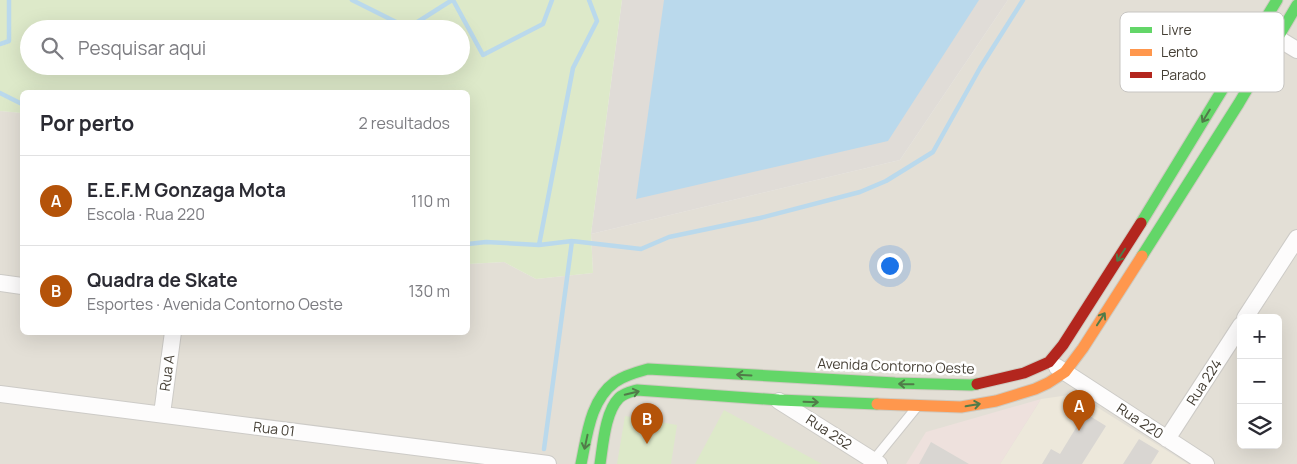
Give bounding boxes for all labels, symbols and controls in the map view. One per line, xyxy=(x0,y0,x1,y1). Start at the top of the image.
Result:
legend xyxy=(1120,12,1284,92)
search box xyxy=(20,20,470,75)
text: Livre xyxy=(1161,20,1192,39)
icon: search xyxy=(38,34,66,62)
text: Pesquisar aqui xyxy=(78,35,206,61)
text: Lento xyxy=(1161,42,1198,61)
text: Parado xyxy=(1161,65,1206,84)
text: Por perto xyxy=(40,109,134,137)
one-way arrow xyxy=(1200,109,1210,123)
text: 2 resultados xyxy=(359,112,450,134)
text: E.E.F.M Gonzaga Mota xyxy=(87,177,286,203)
text: A xyxy=(51,190,61,212)
text: 110 m xyxy=(411,190,450,212)
text: Escola · Rua 220 xyxy=(87,203,205,225)
one-way arrow xyxy=(1116,248,1127,262)
your location xyxy=(877,253,903,279)
text: Quadra de Skate xyxy=(87,267,238,293)
text: B xyxy=(51,280,61,302)
text: 130 m xyxy=(408,280,450,302)
text: Esportes · Avenida Contorno Oeste xyxy=(87,293,343,315)
one-way arrow xyxy=(1096,312,1107,326)
map controls xyxy=(1237,314,1282,449)
button: + xyxy=(1237,314,1282,359)
street label: Rua A xyxy=(155,353,178,392)
street label: Avenida Contorno Oeste xyxy=(817,353,975,378)
street label: Rua 224 xyxy=(1182,355,1226,409)
button: − xyxy=(1237,359,1282,404)
one-way arrow xyxy=(736,370,752,379)
one-way arrow xyxy=(899,379,915,389)
one-way arrow xyxy=(624,387,640,397)
pin: A xyxy=(1063,390,1095,431)
one-way arrow xyxy=(803,397,819,406)
street label: Rua 220 xyxy=(1113,398,1167,443)
one-way arrow xyxy=(965,399,981,409)
pin: B xyxy=(631,403,663,444)
button: layers xyxy=(1237,404,1282,449)
street label: Rua 252 xyxy=(803,410,856,454)
street label: Rua 01 xyxy=(252,417,296,440)
one-way arrow xyxy=(581,434,590,450)

